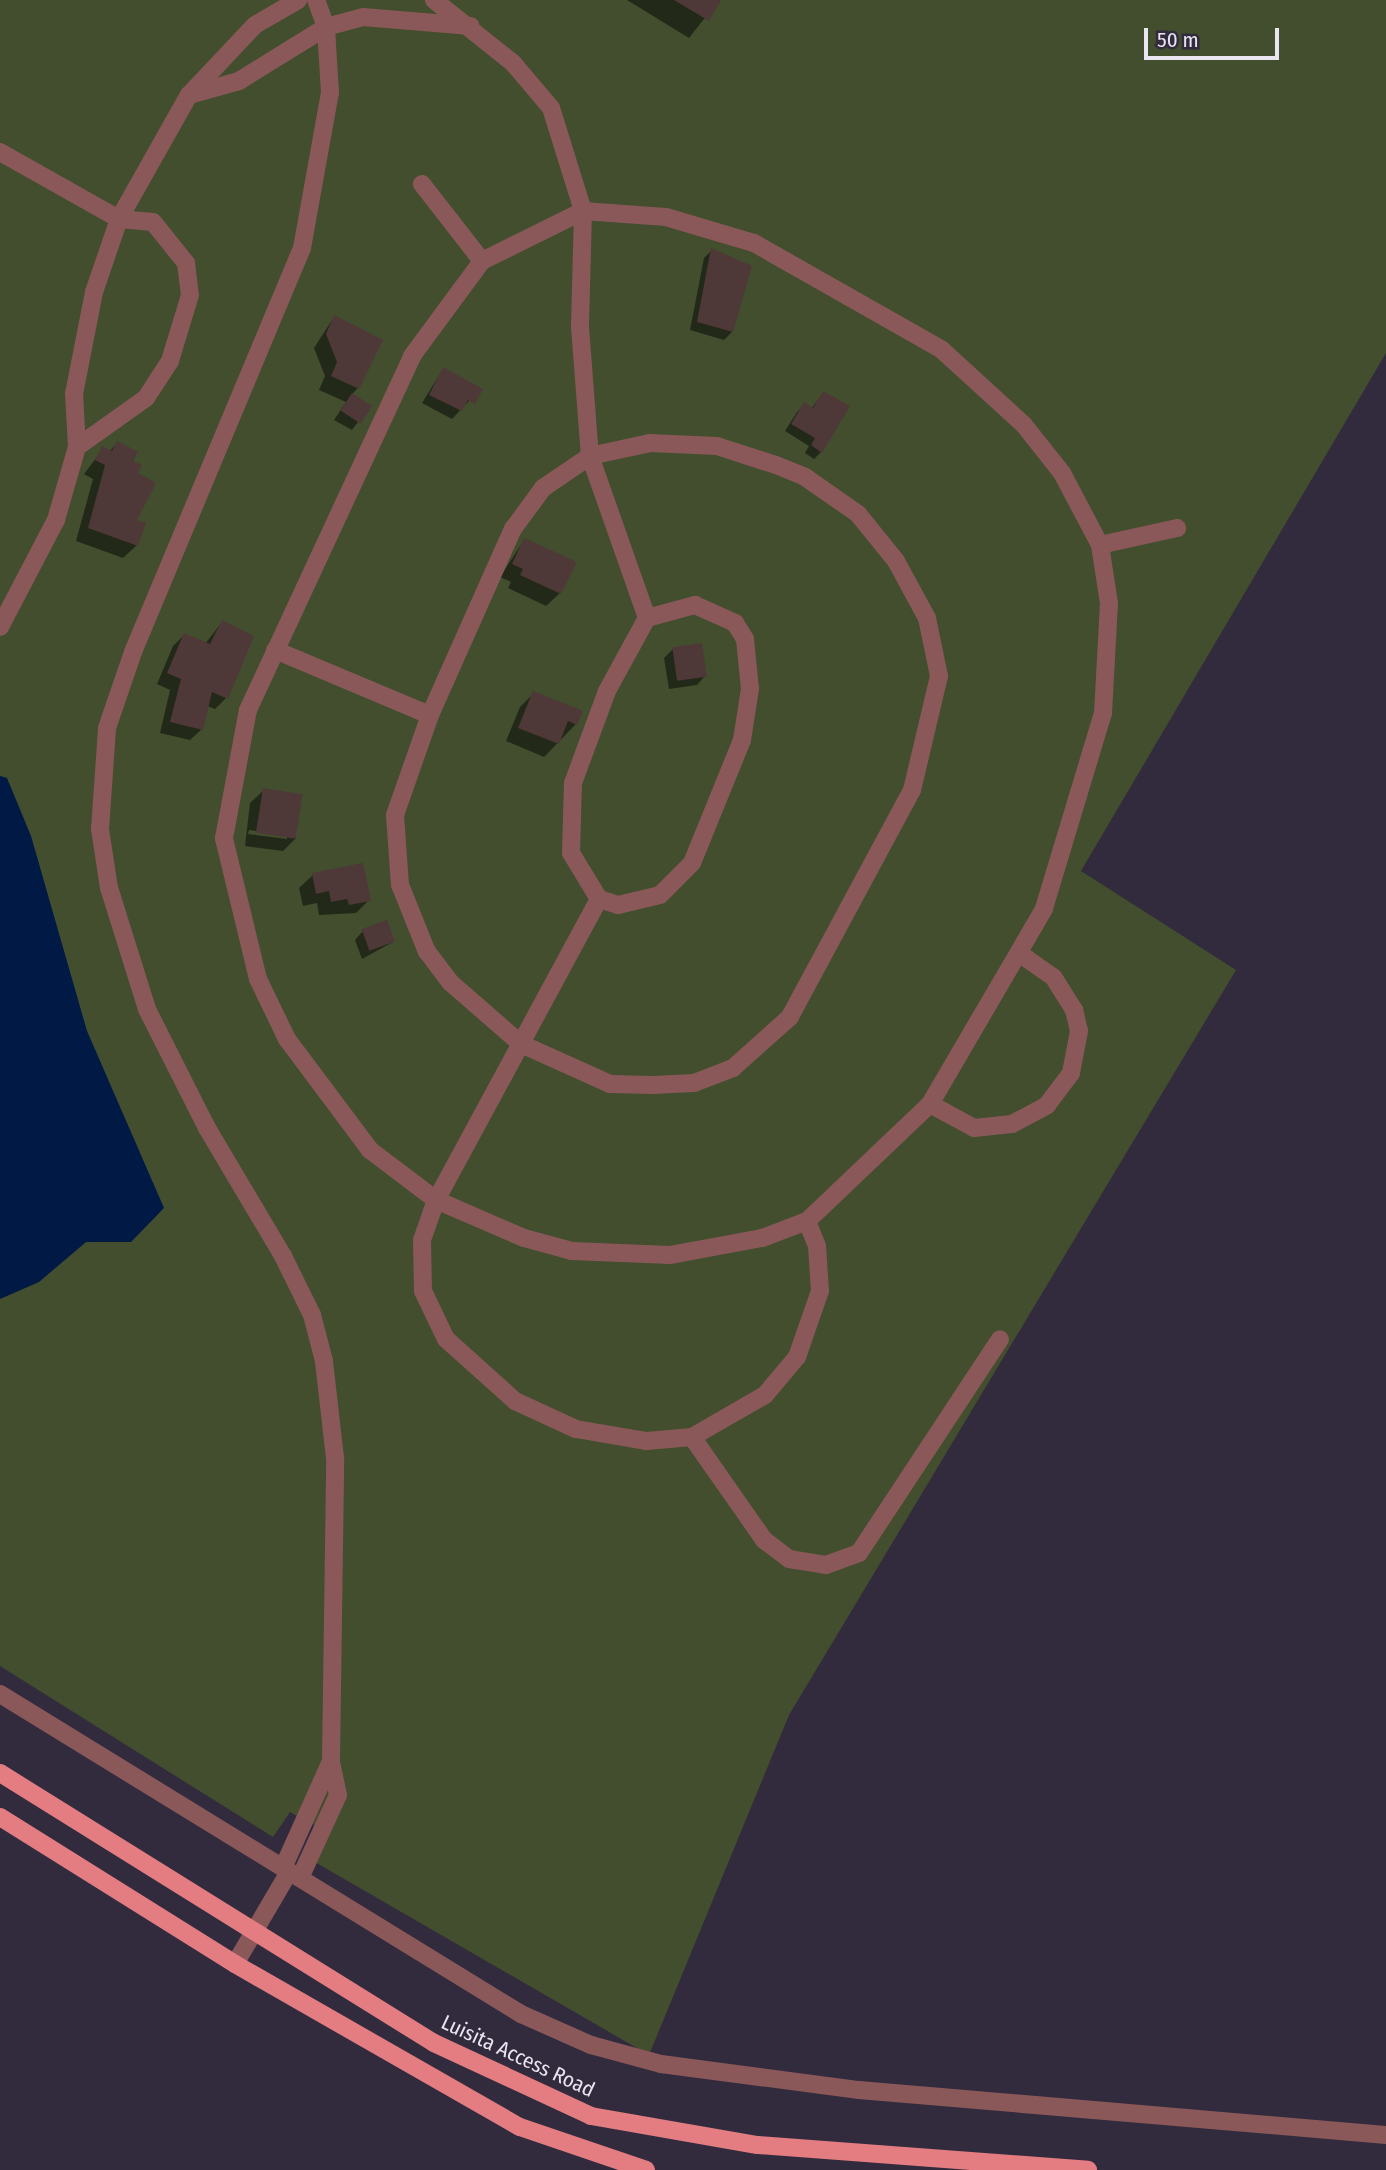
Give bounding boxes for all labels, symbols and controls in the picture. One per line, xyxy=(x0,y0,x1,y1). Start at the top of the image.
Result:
scale bar xyxy=(1148,14,1283,58)
text: 50 m xyxy=(1157,27,1199,53)
street label: Luisita Access Road xyxy=(437,2009,599,2103)

